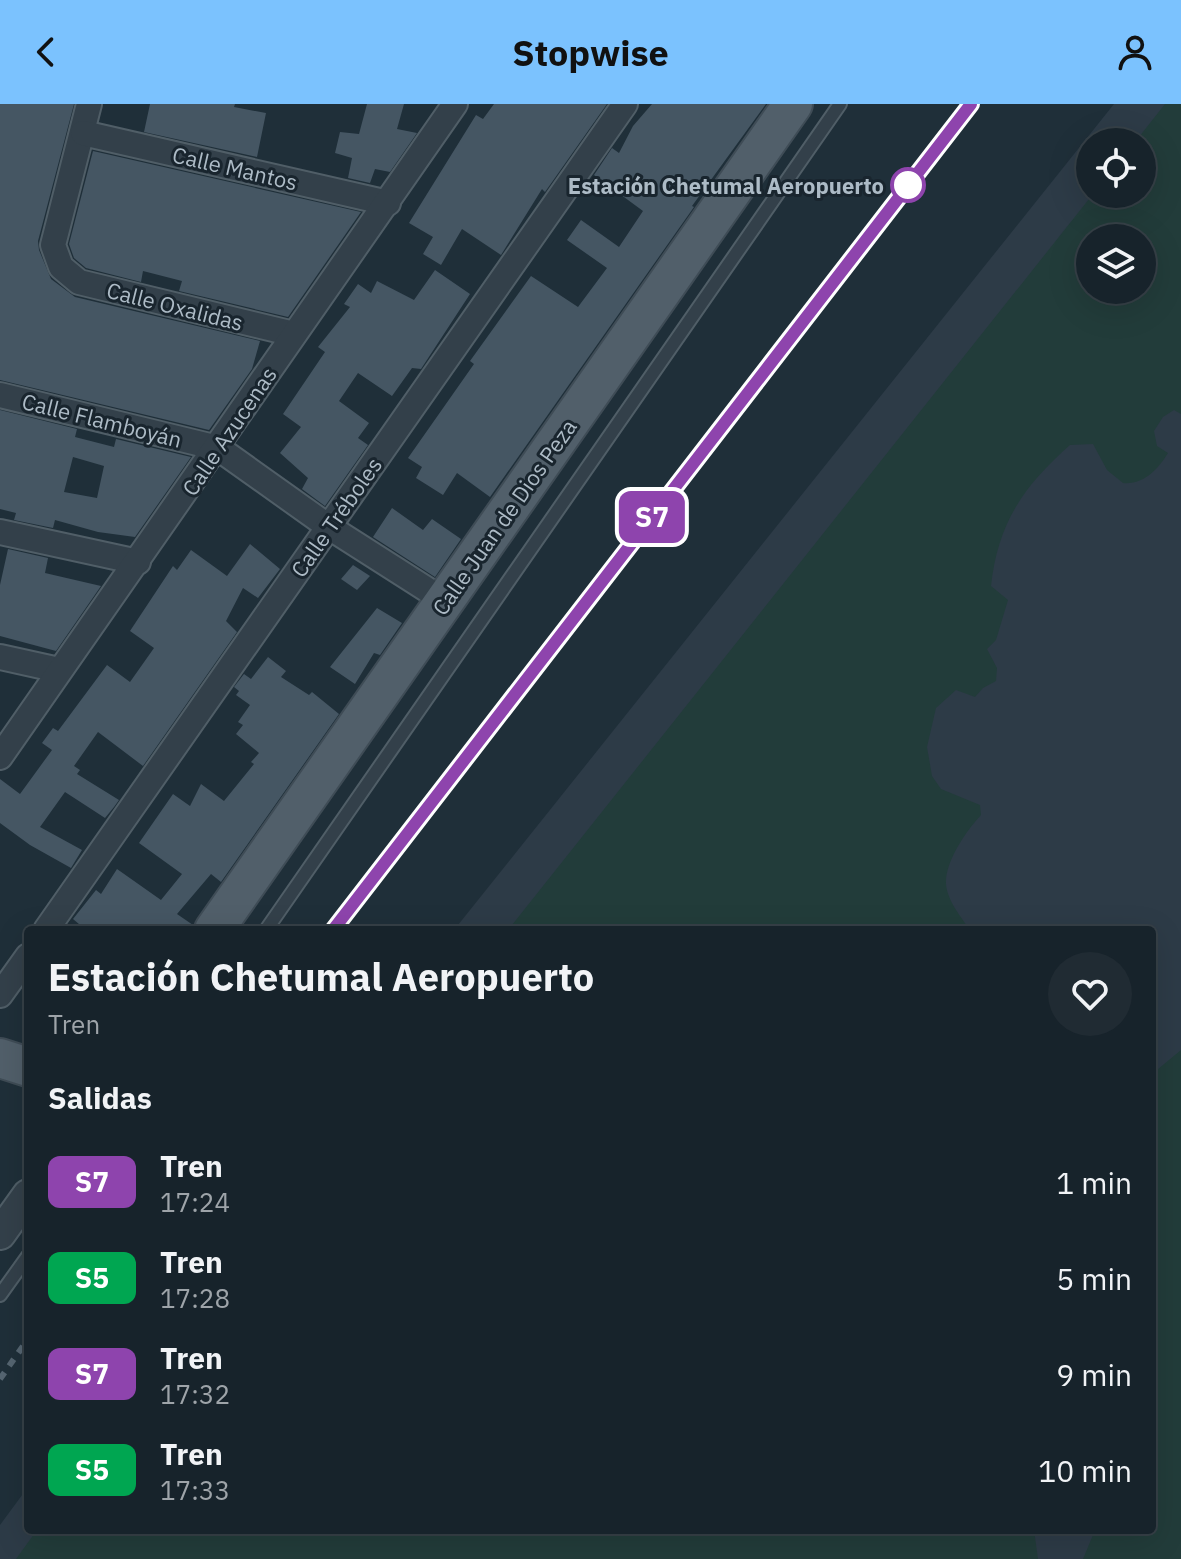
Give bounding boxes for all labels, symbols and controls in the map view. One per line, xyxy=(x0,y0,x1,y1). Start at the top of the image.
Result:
text: Stopwise xyxy=(512,29,669,76)
icon: back xyxy=(24,30,68,74)
icon: person xyxy=(1113,30,1157,74)
map controls xyxy=(1076,128,1156,304)
button: locate xyxy=(1076,128,1156,208)
street label: Calle Mantos xyxy=(170,140,300,196)
marker: Estación Chetumal Aeropuerto xyxy=(891,168,925,202)
place label: Estación Chetumal Aeropuerto xyxy=(568,171,884,200)
button: layers xyxy=(1076,224,1156,304)
street label: Calle Oxalidas xyxy=(104,275,246,337)
street label: Calle Azucenas xyxy=(175,361,283,501)
street label: Calle Flamboyán xyxy=(19,386,185,454)
street label: Calle Juan de Dios Peza xyxy=(425,413,583,621)
street label: Calle Tréboles xyxy=(284,451,388,583)
line badge: S7 xyxy=(616,491,688,543)
text: S7 xyxy=(635,498,669,535)
text: Estación Chetumal Aeropuerto xyxy=(48,952,594,1001)
button: heart xyxy=(1048,952,1132,1036)
text: Tren xyxy=(48,1007,100,1041)
text: Salidas xyxy=(48,1078,152,1117)
text: Tren xyxy=(160,1146,223,1185)
text: S7 xyxy=(75,1163,109,1200)
text: 1 min xyxy=(1056,1163,1132,1202)
text: 17:24 xyxy=(160,1185,230,1219)
text: Tren xyxy=(160,1242,223,1281)
text: S5 xyxy=(75,1259,109,1296)
text: 5 min xyxy=(1056,1259,1132,1298)
text: 17:28 xyxy=(160,1281,230,1315)
text: Tren xyxy=(160,1338,223,1377)
text: S7 xyxy=(75,1355,109,1392)
text: 9 min xyxy=(1056,1355,1132,1394)
text: 17:32 xyxy=(160,1377,230,1411)
text: Tren xyxy=(160,1434,223,1473)
text: S5 xyxy=(75,1451,109,1488)
text: 10 min xyxy=(1038,1451,1132,1490)
text: 17:33 xyxy=(160,1473,230,1507)

